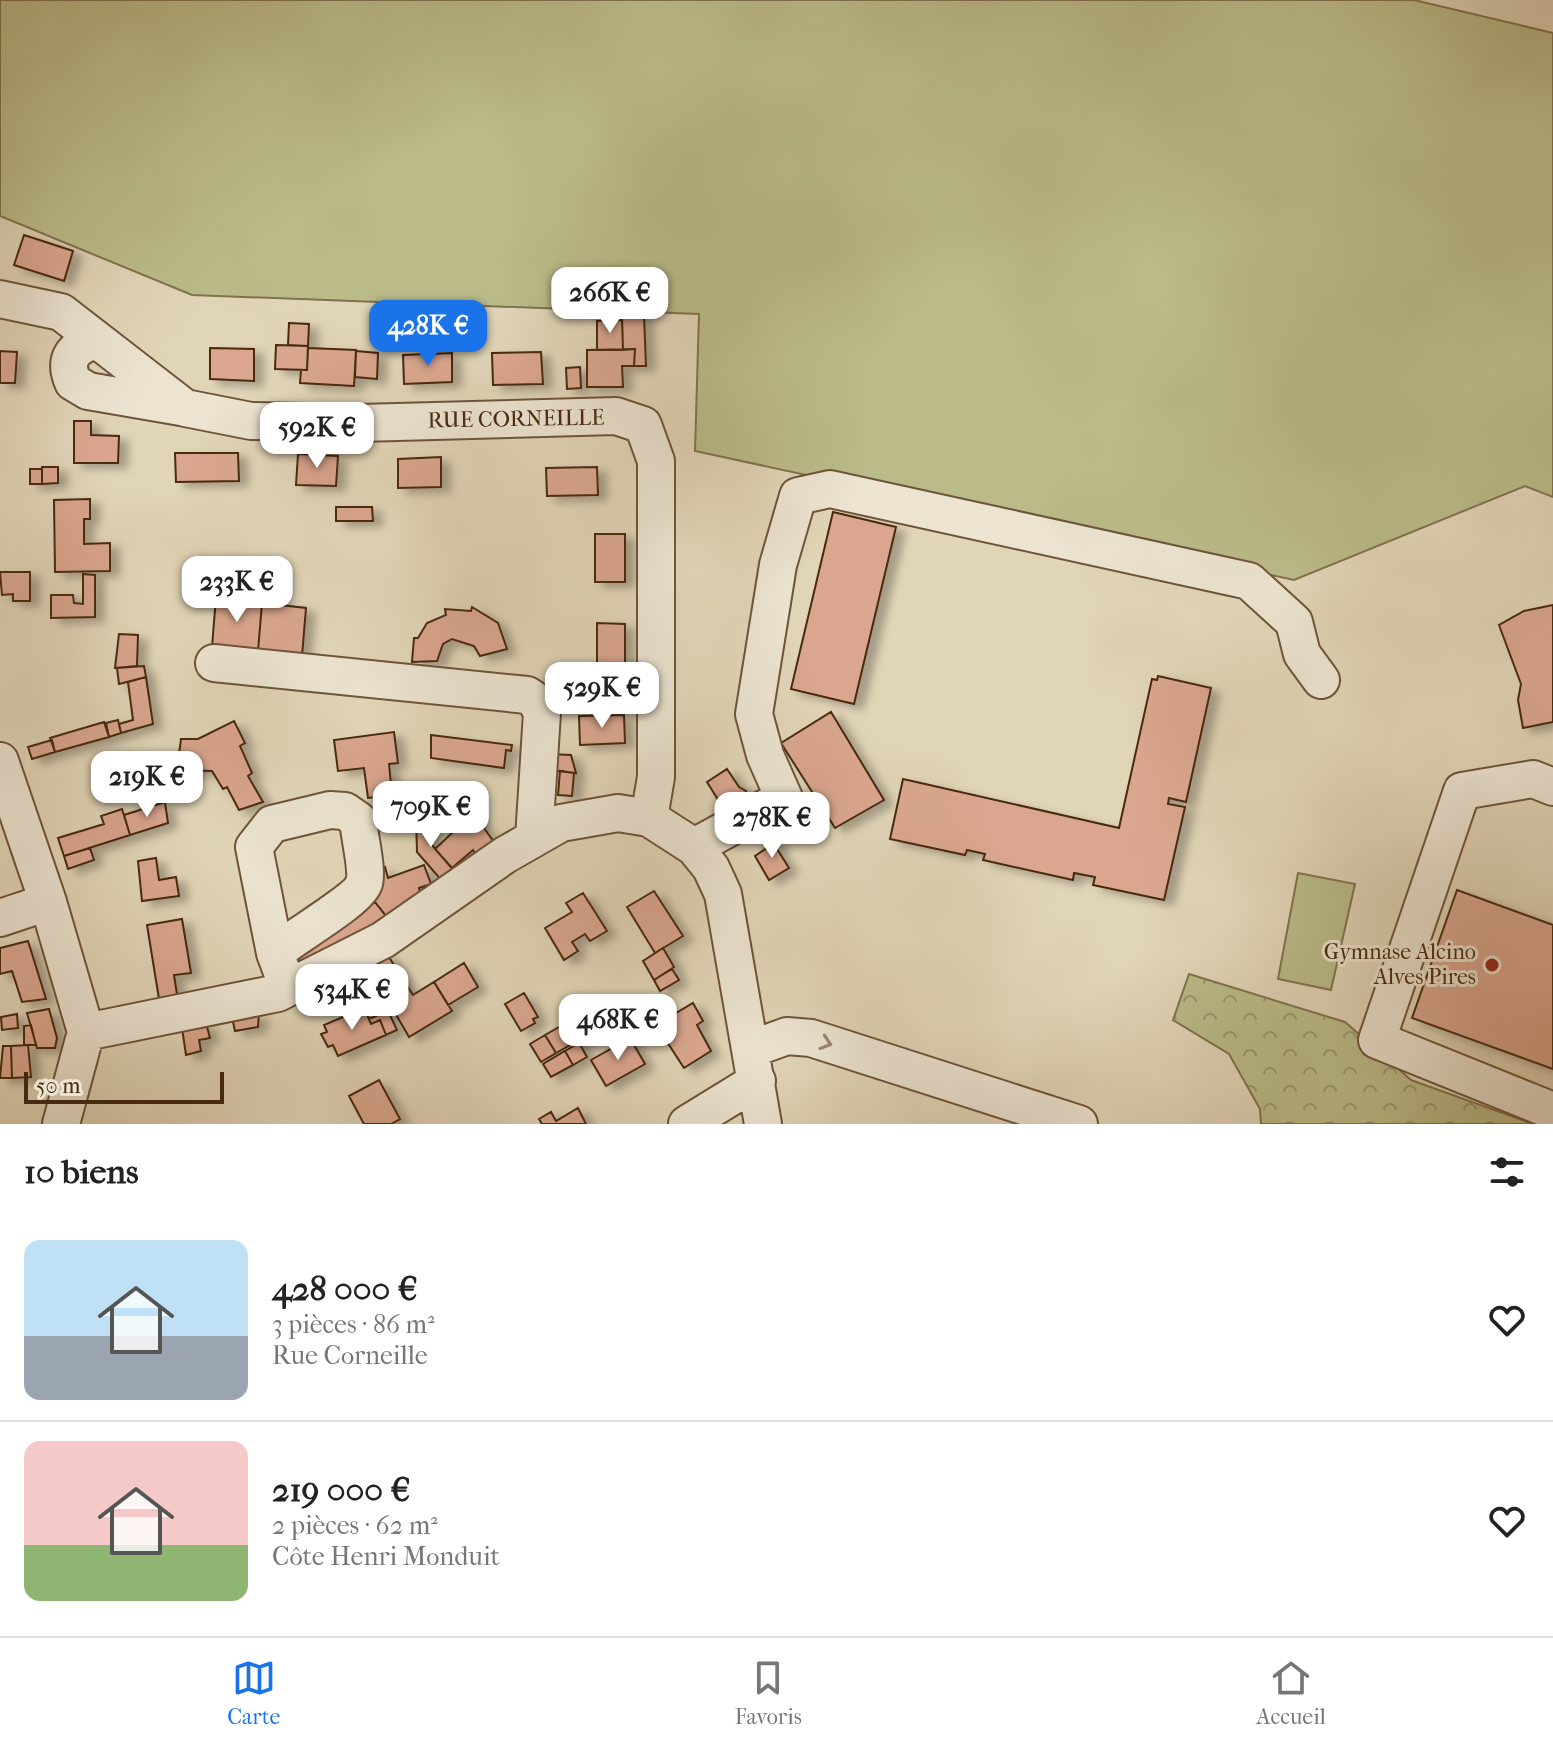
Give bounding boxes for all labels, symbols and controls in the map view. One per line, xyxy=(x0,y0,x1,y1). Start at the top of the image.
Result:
pin: 266K € xyxy=(545,267,675,335)
text: 266K € xyxy=(569,277,651,308)
pin: 428K € xyxy=(363,300,493,368)
text: 428K € xyxy=(387,310,469,341)
pin: 592K € xyxy=(252,402,382,470)
street label: RUE CORNEILLE xyxy=(427,404,605,434)
text: 592K € xyxy=(278,412,356,443)
pin: 233K € xyxy=(172,556,302,624)
text: 233K € xyxy=(200,566,274,597)
pin: 529K € xyxy=(537,662,667,730)
text: 529K € xyxy=(563,672,641,703)
pin: 219K € xyxy=(82,751,212,819)
text: 219K € xyxy=(109,761,185,792)
pin: 709K € xyxy=(366,781,496,849)
text: 709K € xyxy=(391,791,471,822)
pin: 278K € xyxy=(707,792,837,860)
text: 278K € xyxy=(733,802,811,833)
place label: Gymnase Alcino Alves Pires xyxy=(1324,939,1476,990)
marker: Gymnase Alcino Alves Pires xyxy=(1483,956,1501,974)
pin: 534K € xyxy=(287,964,417,1032)
text: 534K € xyxy=(313,974,391,1005)
pin: 468K € xyxy=(553,994,683,1062)
text: 468K € xyxy=(577,1004,659,1035)
one-way arrow xyxy=(819,1034,833,1050)
scale bar xyxy=(24,1068,224,1104)
text: 50 m xyxy=(36,1073,81,1099)
icon: filters xyxy=(1485,1150,1529,1194)
text: 10 biens xyxy=(24,1152,138,1192)
text: 428 000 € xyxy=(272,1269,418,1309)
icon: home xyxy=(88,1272,184,1368)
icon: heart xyxy=(1485,1298,1529,1342)
text: 3 pièces · 86 m² xyxy=(272,1309,435,1340)
text: Rue Corneille xyxy=(272,1340,428,1371)
text: 219 000 € xyxy=(272,1470,411,1510)
icon: home xyxy=(88,1473,184,1569)
icon: heart xyxy=(1485,1499,1529,1543)
text: 2 pièces · 62 m² xyxy=(272,1510,438,1541)
text: Côte Henri Monduit xyxy=(272,1541,500,1572)
tab: Carte xyxy=(227,1656,280,1730)
tab: Favoris xyxy=(735,1656,802,1730)
tab: Accueil xyxy=(1256,1656,1326,1730)

